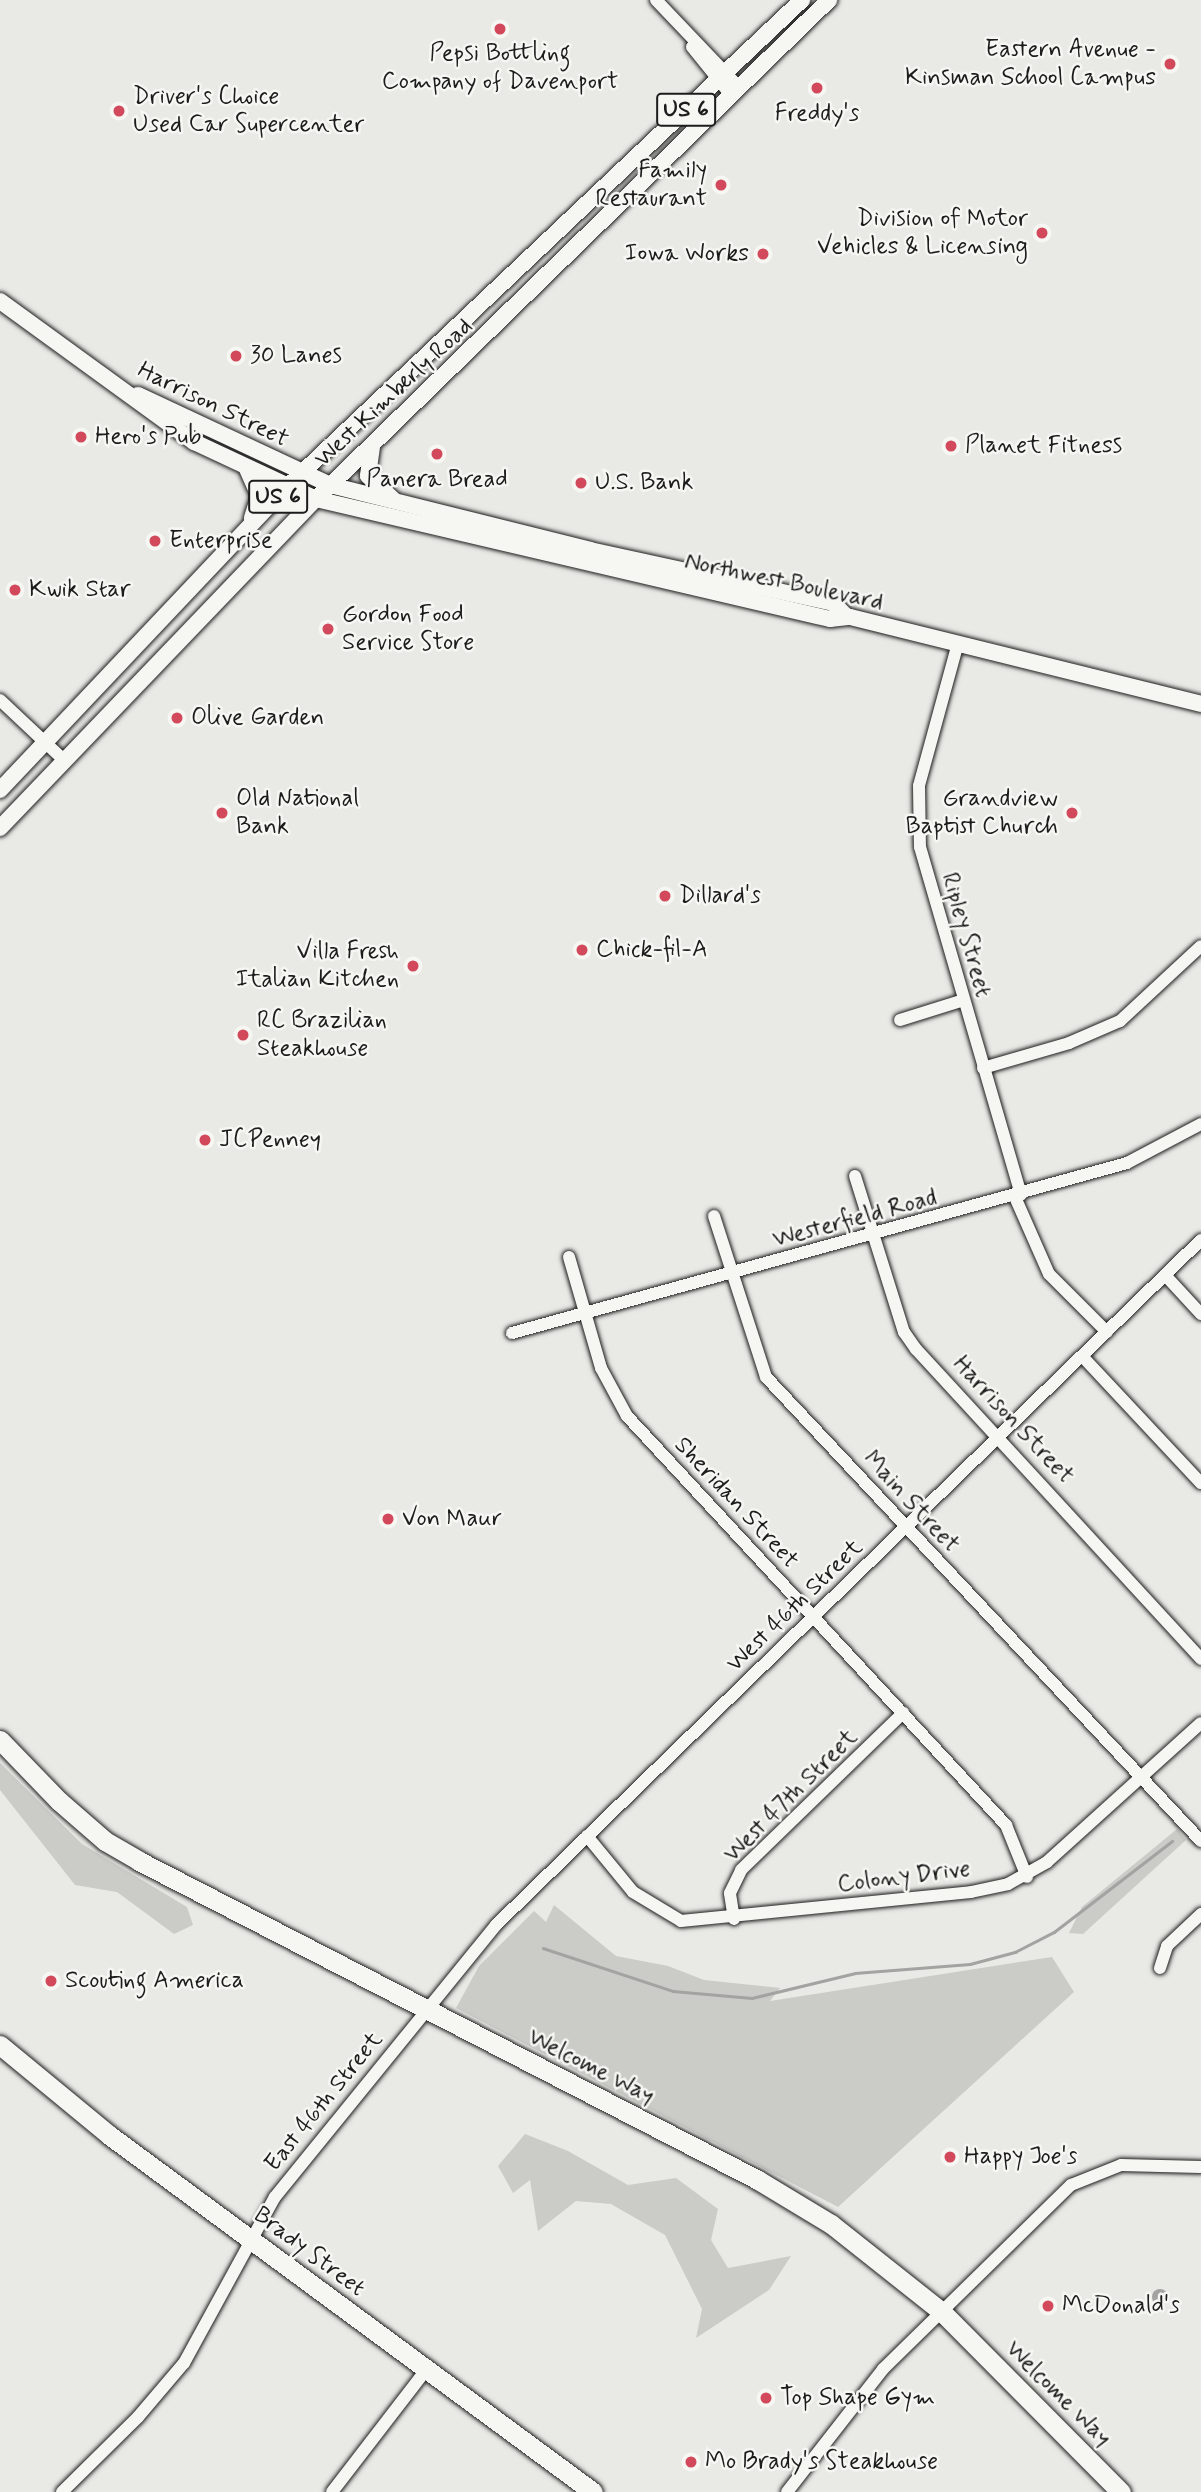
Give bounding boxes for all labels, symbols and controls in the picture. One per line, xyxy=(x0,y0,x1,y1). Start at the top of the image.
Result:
marker: Pepsi Bottling Company of Davenport xyxy=(492,21,508,37)
place label: Eastern Avenue - Kinsman School Campus xyxy=(910,36,1156,92)
place label: Pepsi Bottling Company of Davenport xyxy=(381,40,619,96)
marker: Eastern Avenue - Kinsman School Campus xyxy=(1162,56,1178,72)
marker: Freddy's xyxy=(809,80,825,96)
place label: Driver's Choice Used Car Supercenter xyxy=(133,83,358,139)
road number: US 6 xyxy=(654,90,718,130)
place label: Freddy's xyxy=(775,100,859,128)
marker: Driver's Choice Used Car Supercenter xyxy=(111,103,127,119)
place label: Family Restaurant xyxy=(595,157,707,213)
marker: Family Restaurant xyxy=(713,177,729,193)
place label: Division of Motor Vehicles & Licensing xyxy=(817,205,1028,261)
marker: Division of Motor Vehicles & Licensing xyxy=(1034,225,1050,241)
place label: Iowa Works xyxy=(625,240,749,268)
marker: Iowa Works xyxy=(755,246,771,262)
street label: West Kimberly Road xyxy=(309,312,479,474)
place label: 30 Lanes xyxy=(250,342,342,370)
marker: 30 Lanes xyxy=(228,348,244,364)
street label: Harrison Street xyxy=(133,356,293,454)
place label: Hero's Pub xyxy=(95,423,203,451)
marker: Hero's Pub xyxy=(73,429,89,445)
place label: Planet Fitness xyxy=(965,432,1126,460)
marker: Planet Fitness xyxy=(943,438,959,454)
marker: Panera Bread xyxy=(429,446,445,462)
place label: Panera Bread xyxy=(366,466,508,494)
place label: U.S. Bank xyxy=(595,469,693,497)
marker: U.S. Bank xyxy=(573,475,589,491)
road number: US 6 xyxy=(246,477,310,516)
place label: Enterprise xyxy=(169,527,273,555)
marker: Enterprise xyxy=(147,533,163,549)
street label: Northwest Boulevard xyxy=(682,547,886,617)
place label: Kwik Star xyxy=(29,576,131,604)
marker: Kwik Star xyxy=(7,582,23,598)
place label: Gordon Food Service Store xyxy=(342,601,474,657)
marker: Gordon Food Service Store xyxy=(320,621,336,637)
place label: Olive Garden xyxy=(191,704,322,732)
marker: Olive Garden xyxy=(169,710,185,726)
place label: Old National Bank xyxy=(236,785,360,841)
place label: Grandview Baptist Church xyxy=(906,785,1058,841)
marker: Old National Bank xyxy=(214,805,230,821)
marker: Grandview Baptist Church xyxy=(1064,805,1080,821)
street label: Ripley Street xyxy=(934,867,998,1003)
place label: Dillard's xyxy=(679,882,761,910)
marker: Dillard's xyxy=(657,888,673,904)
place label: Chick-fil-A xyxy=(596,936,708,964)
place label: Villa Fresh Italian Kitchen xyxy=(238,938,399,994)
marker: Chick-fil-A xyxy=(574,942,590,958)
marker: Villa Fresh Italian Kitchen xyxy=(405,958,421,974)
place label: RC Brazilian Steakhouse xyxy=(257,1007,385,1063)
marker: RC Brazilian Steakhouse xyxy=(235,1027,251,1043)
place label: JCPenney xyxy=(219,1126,321,1154)
marker: JCPenney xyxy=(197,1132,213,1148)
street label: Westerfield Road xyxy=(770,1183,940,1255)
street label: Harrison Street xyxy=(947,1350,1079,1490)
street label: Sheridan Street xyxy=(668,1432,804,1574)
street label: Main Street xyxy=(857,1445,965,1559)
place label: Von Maur xyxy=(402,1505,499,1533)
marker: Von Maur xyxy=(380,1511,396,1527)
street label: West 46th Street xyxy=(721,1534,869,1678)
street label: West 47th Street xyxy=(718,1723,864,1869)
street label: Colony Drive xyxy=(837,1855,971,1899)
place label: Scouting America xyxy=(65,1967,236,1995)
marker: Scouting America xyxy=(43,1973,59,1989)
street label: Welcome Way xyxy=(522,2022,660,2112)
street label: East 46th Street xyxy=(259,2026,389,2178)
place label: Happy Joe's xyxy=(964,2143,1079,2171)
marker: Happy Joe's xyxy=(942,2149,958,2165)
street label: Brady Street xyxy=(246,2199,372,2305)
place label: McDonald's xyxy=(1062,2292,1180,2320)
marker: McDonald's xyxy=(1040,2298,1056,2314)
street label: Welcome Way xyxy=(998,2334,1118,2454)
place label: Top Shape Gym xyxy=(780,2384,938,2412)
marker: Top Shape Gym xyxy=(758,2390,774,2406)
place label: Mo Brady's Steakhouse xyxy=(705,2448,938,2476)
marker: Mo Brady's Steakhouse xyxy=(683,2454,699,2470)

